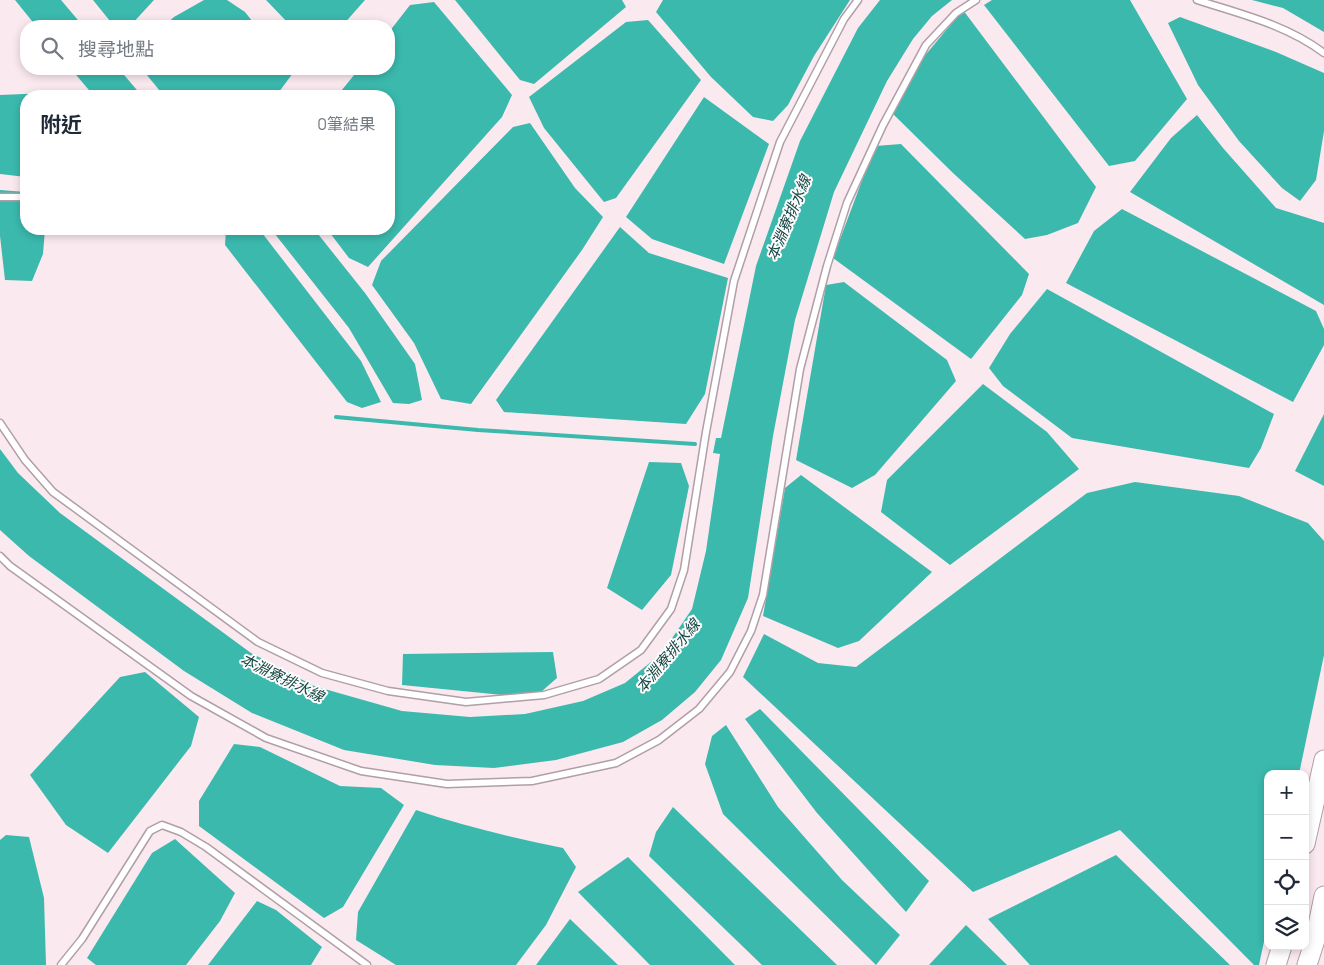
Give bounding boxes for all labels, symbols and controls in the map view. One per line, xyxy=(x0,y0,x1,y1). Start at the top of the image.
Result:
search box xyxy=(20,20,395,75)
icon: search xyxy=(38,34,66,62)
text: 搜尋地點 xyxy=(78,36,154,62)
text: 附近 xyxy=(40,110,82,138)
text: 0筆結果 xyxy=(317,113,375,135)
water label: 本淵寮排水線 xyxy=(761,170,817,263)
water label: 本淵寮排水線 xyxy=(631,613,706,697)
water label: 本淵寮排水線 xyxy=(237,648,329,708)
map controls xyxy=(1264,770,1309,950)
button: + xyxy=(1264,770,1309,815)
button: − xyxy=(1264,815,1309,860)
button: locate xyxy=(1264,860,1309,905)
button: layers xyxy=(1264,905,1309,950)

